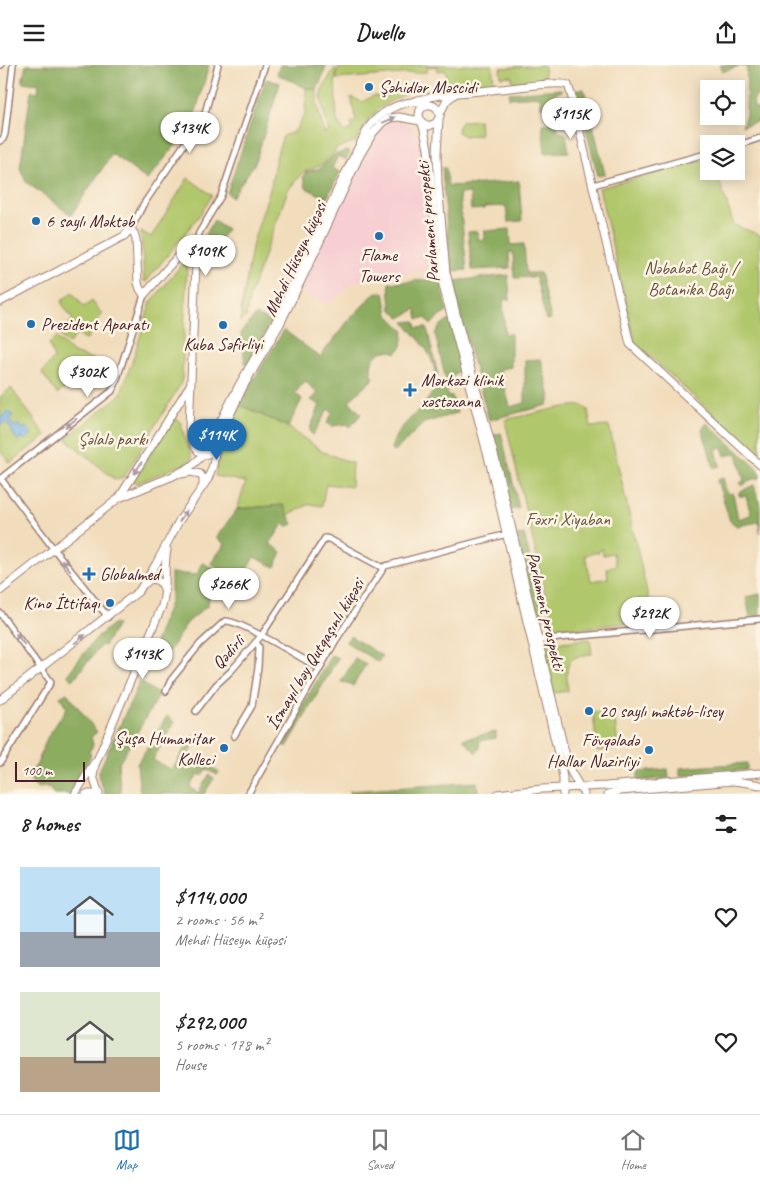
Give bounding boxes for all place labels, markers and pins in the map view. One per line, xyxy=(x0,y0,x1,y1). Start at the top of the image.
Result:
place label: Şəhidlər Məscidi xyxy=(379,76,480,98)
marker: Şəhidlər Məscidi xyxy=(363,81,375,93)
pin: $115K xyxy=(536,97,606,140)
pin: $134K xyxy=(155,111,225,154)
place label: 6 saylı Məktəb xyxy=(46,210,136,232)
marker: 6 saylı Məktəb xyxy=(30,215,42,227)
marker: Flame Towers xyxy=(373,230,385,242)
pin: $109K xyxy=(171,235,241,277)
place label: Flame Towers xyxy=(359,244,401,287)
place label: Prezident Aparatı xyxy=(41,313,149,335)
marker: Prezident Aparatı xyxy=(25,318,37,330)
marker: Kuba Səfirliyi xyxy=(217,319,229,331)
place label: Kuba Səfirliyi xyxy=(183,333,265,355)
pin: $302K xyxy=(53,355,123,398)
place label: Mərkəzi klinik xəstəxana xyxy=(421,369,505,412)
marker: Mərkəzi klinik xəstəxana xyxy=(403,383,417,397)
pin: $114K xyxy=(182,419,252,461)
place label: Globalmed xyxy=(100,563,162,585)
marker: Globalmed xyxy=(82,567,96,581)
pin: $266K xyxy=(194,567,264,610)
place label: Kino İttifaqı xyxy=(24,592,101,614)
marker: Kino İttifaqı xyxy=(104,597,116,609)
pin: $292K xyxy=(615,597,685,639)
pin: $143K xyxy=(108,637,178,680)
place label: 20 saylı məktəb-lisey xyxy=(599,700,725,722)
marker: 20 saylı məktəb-lisey xyxy=(583,705,595,717)
place label: Şuşa Humanitar Kolleci xyxy=(115,727,217,770)
place label: Fövqəladə Hallar Nazirliyi xyxy=(547,729,642,772)
marker: Şuşa Humanitar Kolleci xyxy=(218,742,230,754)
marker: Fövqəladə Hallar Nazirliyi xyxy=(643,744,655,756)

